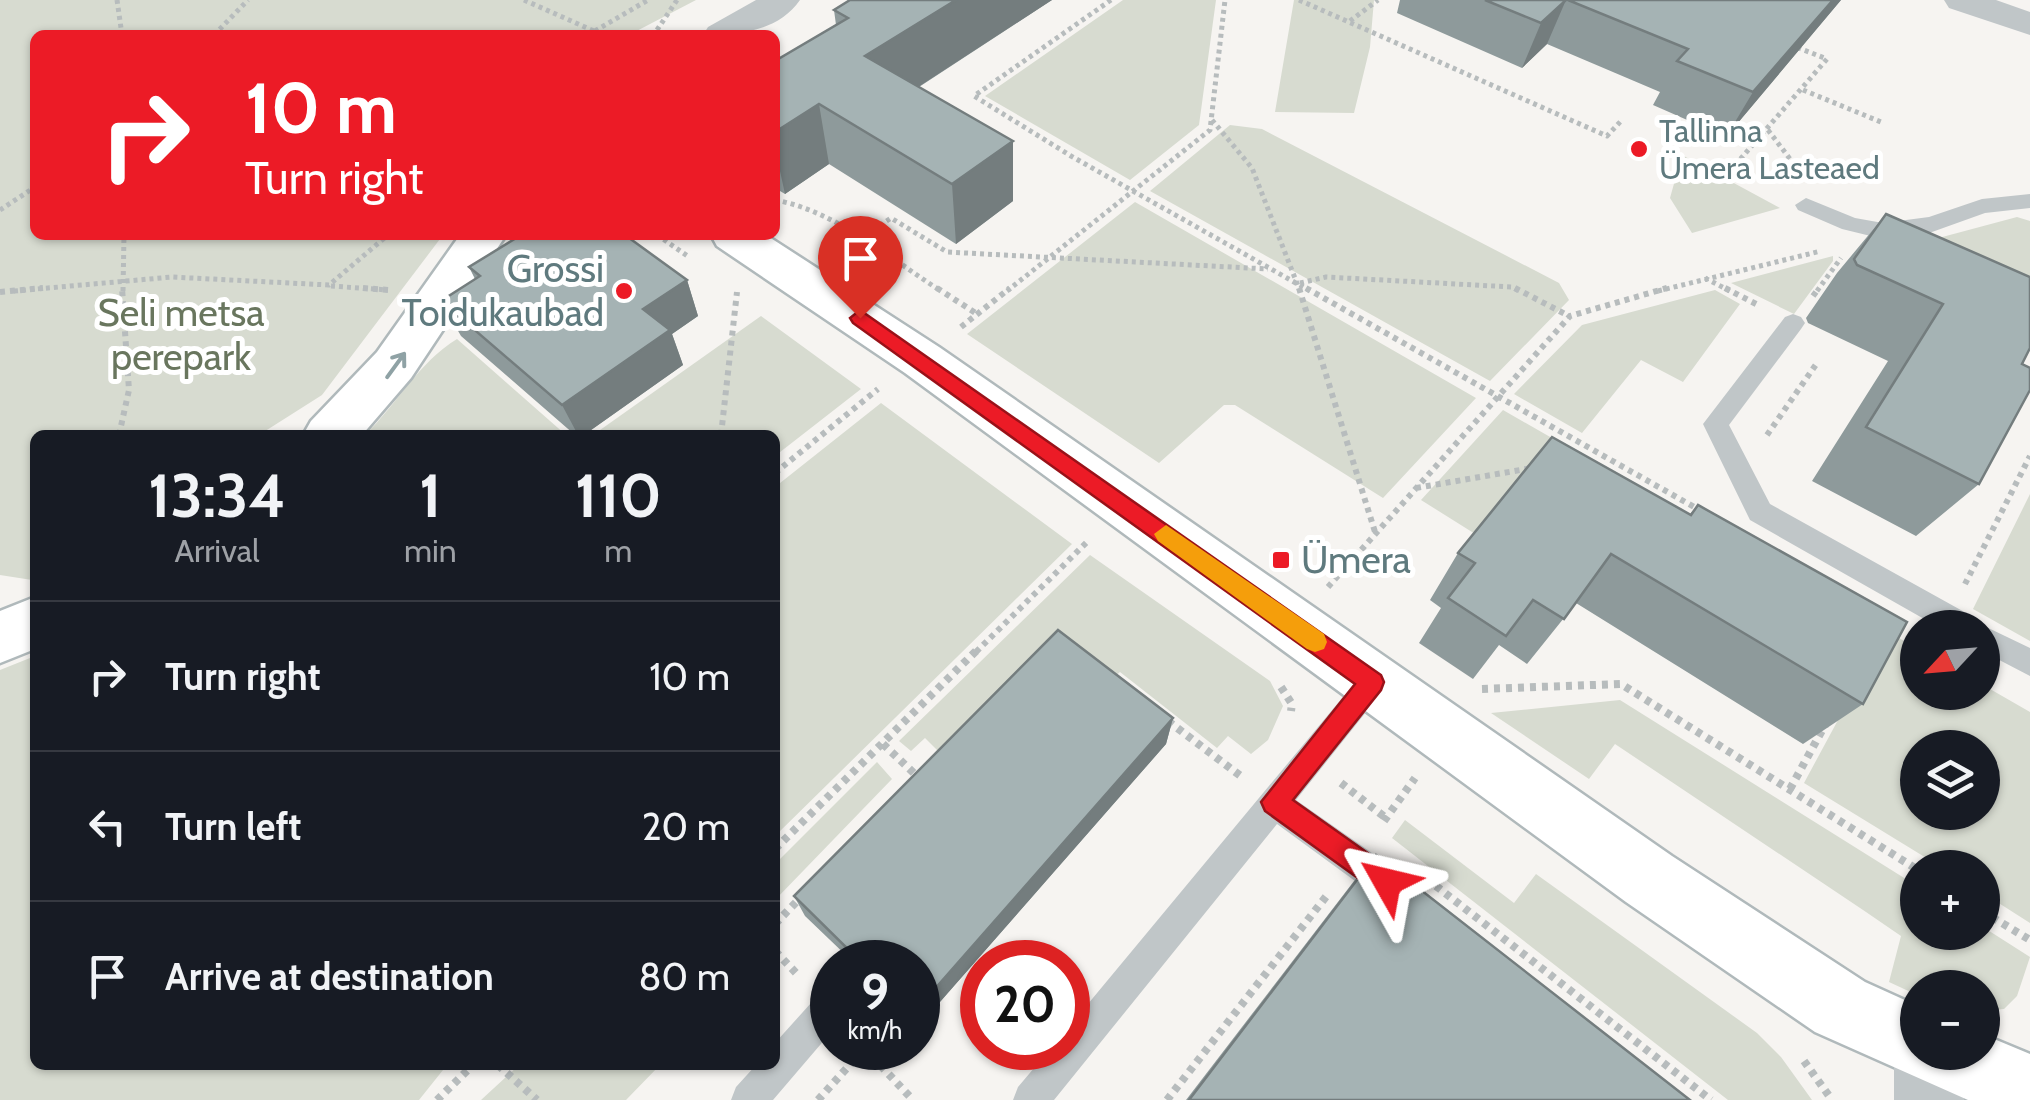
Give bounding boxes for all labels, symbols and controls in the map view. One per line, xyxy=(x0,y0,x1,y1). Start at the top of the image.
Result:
text: 10 m xyxy=(245,65,397,151)
icon: right xyxy=(80,70,210,200)
place label: Tallinna Ümera Lasteaed xyxy=(1659,111,1880,187)
marker: Tallinna Ümera Lasteaed xyxy=(1628,138,1650,160)
text: Turn right xyxy=(245,151,424,205)
pin xyxy=(818,216,903,319)
icon: arrive xyxy=(833,231,888,286)
place label: Grossi Toidukaubad xyxy=(401,245,604,336)
marker: Grossi Toidukaubad xyxy=(613,280,635,302)
park label: Seli metsa perepark xyxy=(98,289,264,380)
one-way arrow xyxy=(386,352,407,379)
text: 13:34 xyxy=(148,459,286,532)
text: 1 xyxy=(419,459,441,532)
text: 110 xyxy=(575,459,662,532)
text: Arrival xyxy=(174,531,260,570)
text: min xyxy=(404,531,457,570)
text: m xyxy=(604,531,632,570)
place label: Ümera xyxy=(1301,536,1411,583)
marker: Ümera xyxy=(1270,549,1292,571)
north arrow xyxy=(1900,610,2000,710)
map controls xyxy=(1900,610,2000,1070)
icon: right xyxy=(80,649,135,704)
text: Turn right xyxy=(165,653,321,700)
text: 10 m xyxy=(649,653,730,700)
button: layers xyxy=(1900,730,2000,830)
icon: left xyxy=(80,799,135,854)
text: Turn left xyxy=(165,803,301,850)
text: 20 m xyxy=(642,803,730,850)
position arrow xyxy=(1335,830,1439,934)
button: + xyxy=(1900,850,2000,950)
speed limit sign: 20 xyxy=(960,940,1090,1070)
icon: arrive xyxy=(80,949,135,1004)
text: Arrive at destination xyxy=(165,953,494,1000)
text: 80 m xyxy=(639,953,730,1000)
text: 9 xyxy=(861,962,889,1023)
button: − xyxy=(1900,970,2000,1070)
text: km/h xyxy=(848,1015,902,1045)

